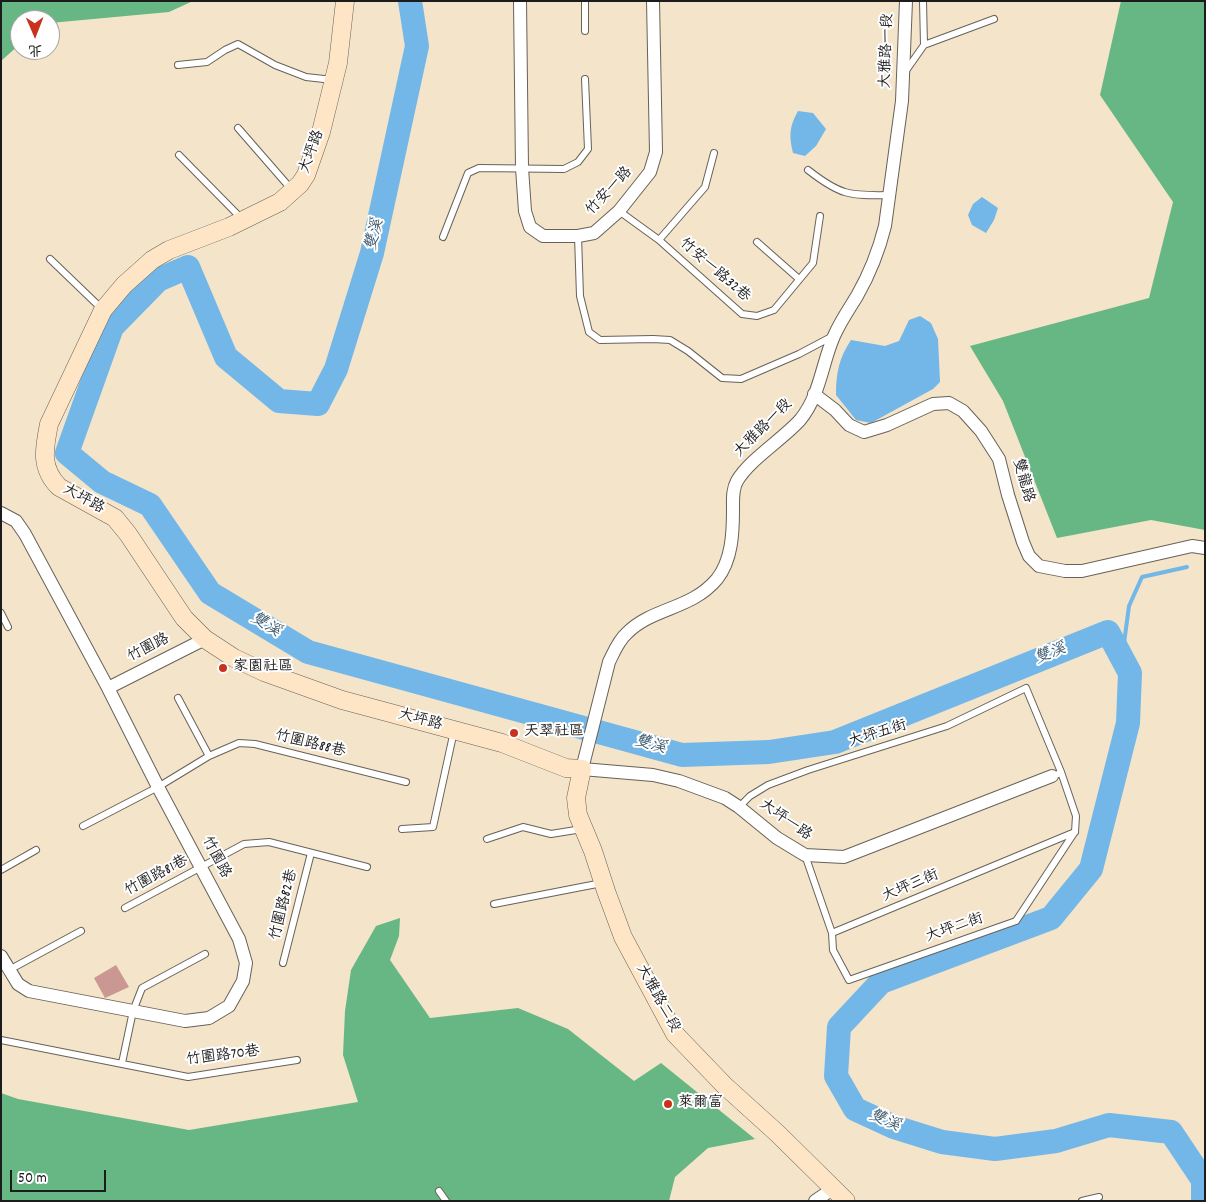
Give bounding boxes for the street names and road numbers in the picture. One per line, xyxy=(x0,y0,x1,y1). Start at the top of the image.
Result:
street label: 大雅路一段 xyxy=(878,13,898,89)
street label: 大坪路 xyxy=(297,128,329,176)
street label: 竹安一路 xyxy=(583,164,637,220)
street label: 竹安一路32巷 xyxy=(675,235,753,307)
street label: 大雅路一段 xyxy=(731,396,797,462)
street label: 雙龍路 xyxy=(1007,457,1037,505)
street label: 大坪路 xyxy=(59,481,107,519)
street label: 竹圍路 xyxy=(125,631,173,667)
street label: 大坪路 xyxy=(396,706,444,736)
street label: 大坪五街 xyxy=(847,718,909,752)
street label: 竹圍路88巷 xyxy=(273,728,347,762)
street label: 大坪一路 xyxy=(755,796,815,846)
street label: 竹園路 xyxy=(196,834,234,882)
street label: 竹圍路81巷 xyxy=(122,853,192,901)
street label: 大坪三街 xyxy=(880,867,942,907)
street label: 竹圍路82巷 xyxy=(267,868,303,942)
street label: 大坪二街 xyxy=(924,911,986,947)
street label: 大雅路二段 xyxy=(631,962,683,1036)
street label: 竹圍路70巷 xyxy=(185,1044,261,1070)

